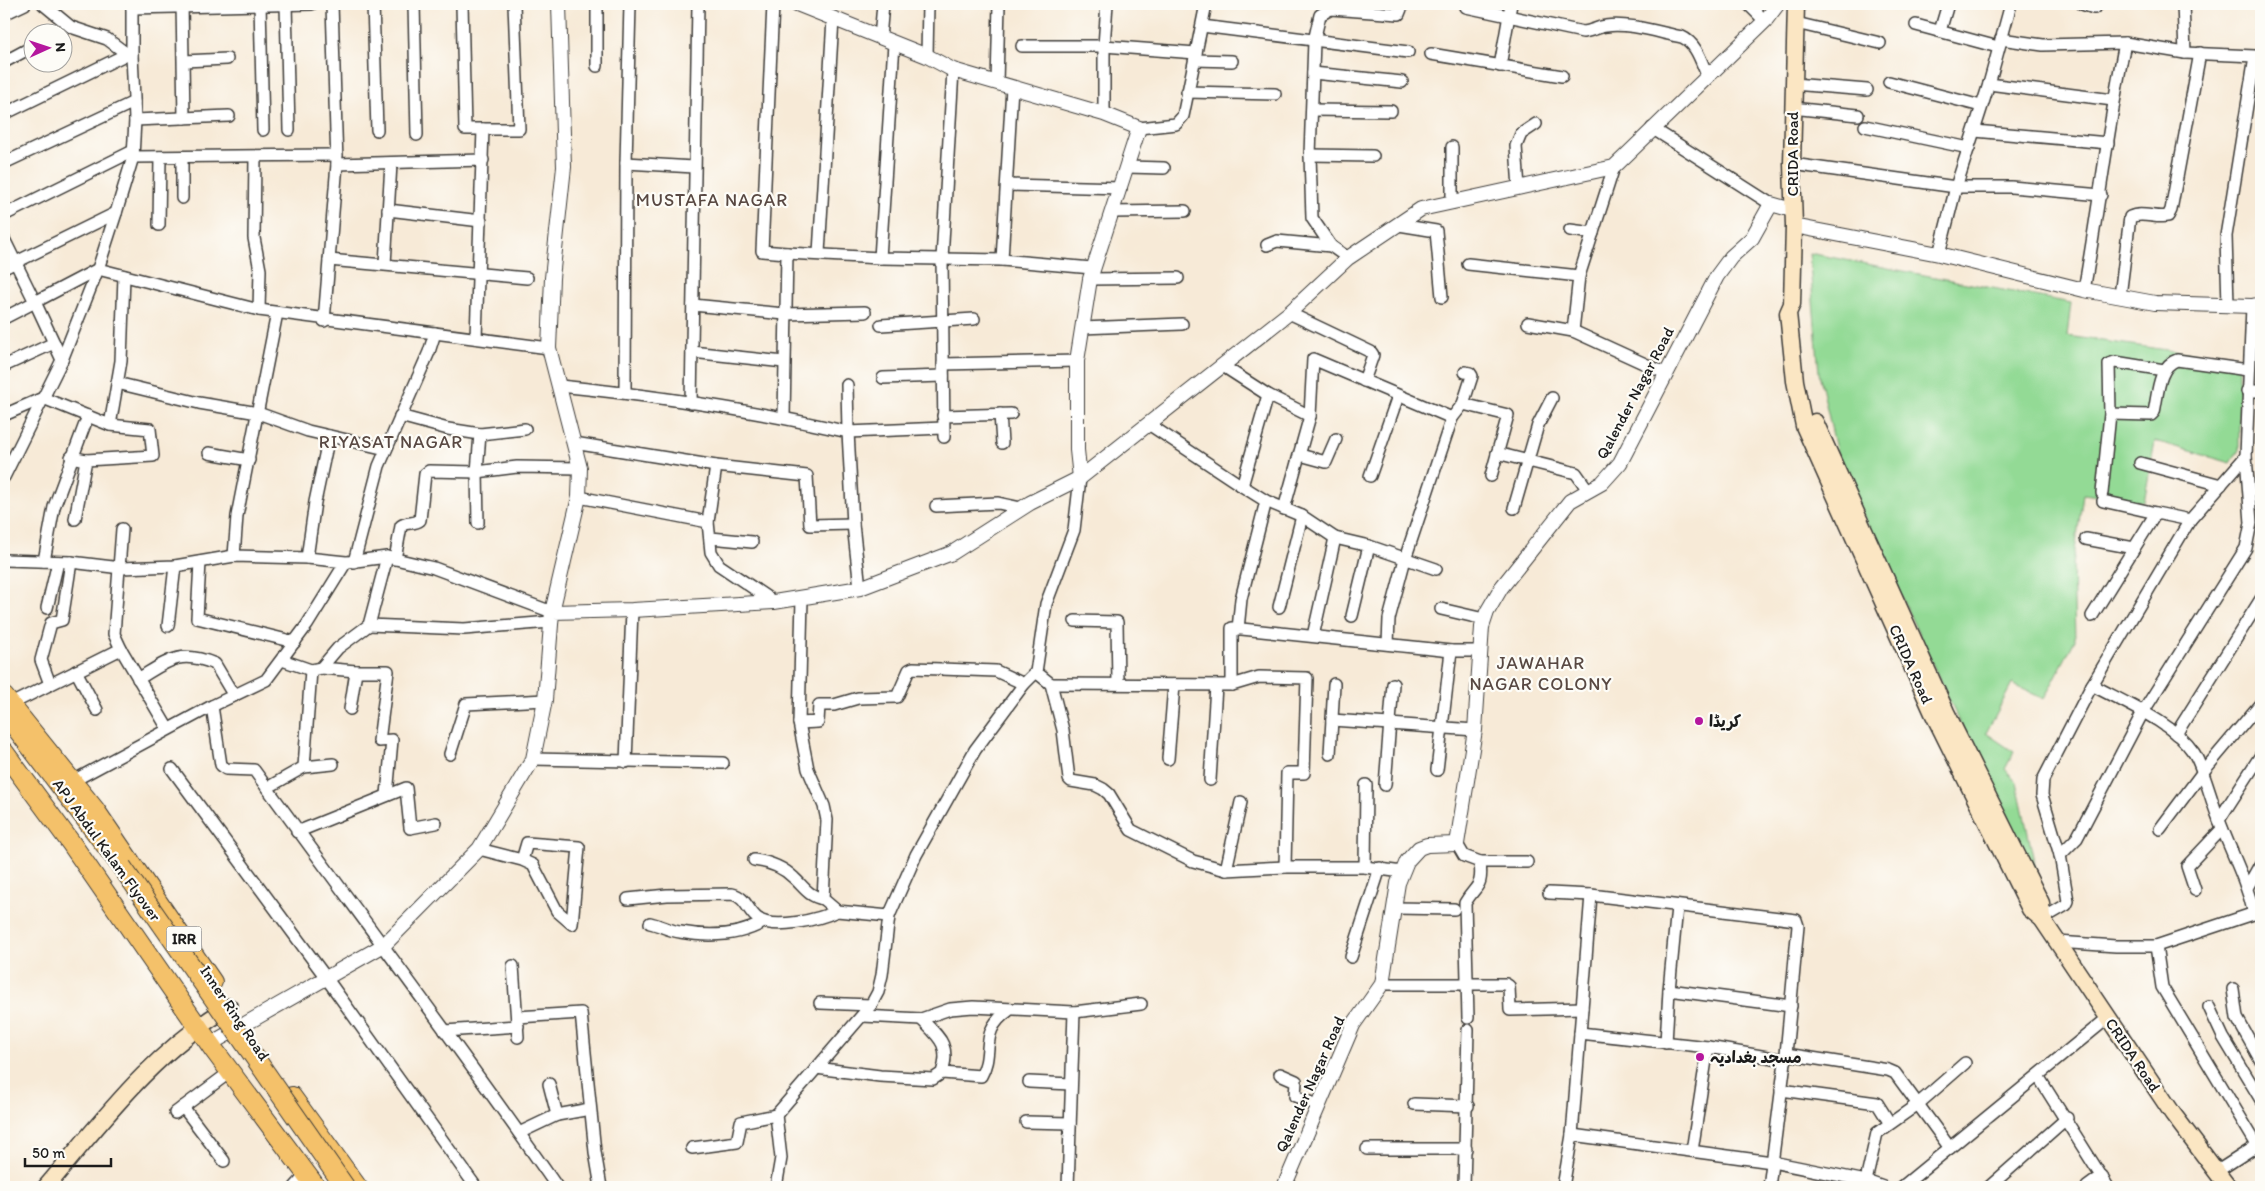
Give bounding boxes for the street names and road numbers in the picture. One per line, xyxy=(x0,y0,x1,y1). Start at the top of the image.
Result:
street label: CRIDA Road xyxy=(1783,111,1802,197)
street label: Qalender Nagar Road xyxy=(1592,323,1678,462)
street label: CRIDA Road xyxy=(1885,621,1937,707)
street label: APJ Abdul Kalam Flyover xyxy=(49,775,166,926)
road number: IRR xyxy=(166,926,202,952)
street label: Inner Ring Road xyxy=(196,962,274,1064)
street label: Qalender Nagar Road xyxy=(1271,1013,1349,1155)
street label: CRIDA Road xyxy=(2101,1014,2165,1096)

